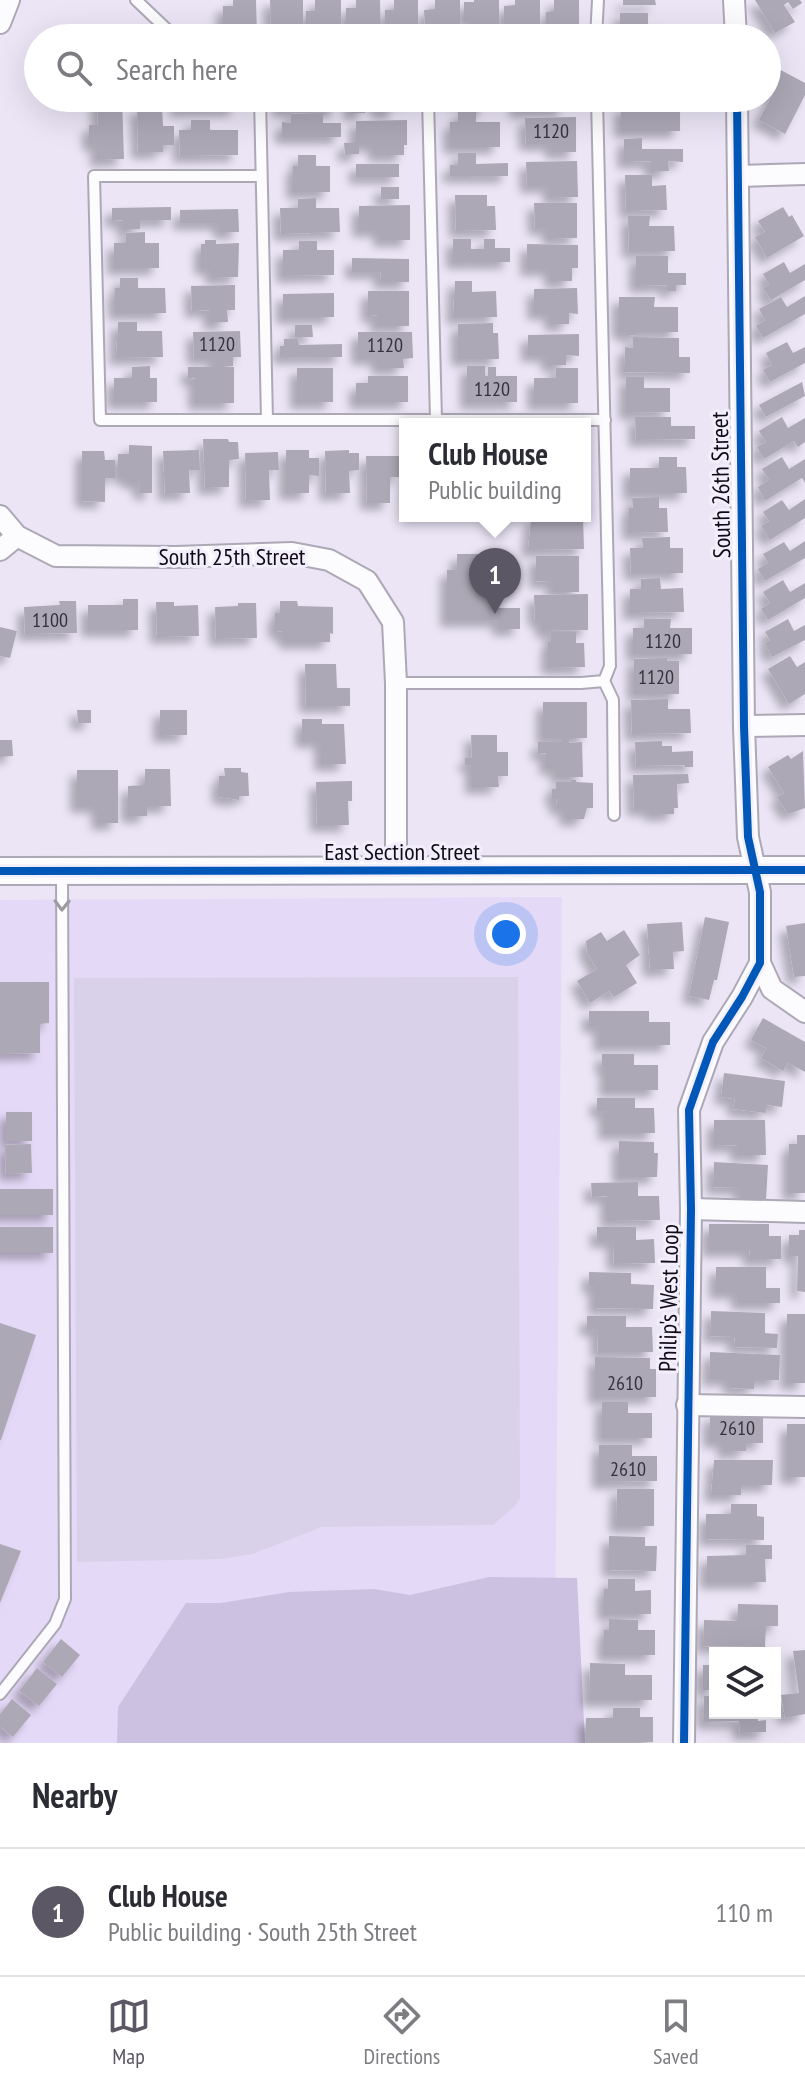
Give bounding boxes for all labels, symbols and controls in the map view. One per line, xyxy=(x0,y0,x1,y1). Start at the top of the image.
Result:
search box xyxy=(24,24,781,112)
icon: search xyxy=(52,46,96,90)
text: Search here xyxy=(116,49,238,88)
house number: 1120 xyxy=(533,118,569,144)
house number: 1120 xyxy=(199,331,235,357)
house number: 1120 xyxy=(367,332,403,358)
house number: 1120 xyxy=(474,376,510,402)
street label: South 26th Street xyxy=(704,411,737,559)
popup xyxy=(399,418,591,522)
text: Club House xyxy=(428,434,548,473)
text: Public building xyxy=(428,473,562,506)
street label: South 25th Street xyxy=(159,541,306,572)
pin: 1 xyxy=(469,548,521,614)
house number: 1100 xyxy=(32,607,68,633)
house number: 1120 xyxy=(645,628,681,654)
house number: 1120 xyxy=(638,664,674,690)
street label: East Section Street xyxy=(324,836,480,867)
one-way arrow xyxy=(53,899,71,912)
your location xyxy=(486,914,526,954)
street label: Philip's West Loop xyxy=(652,1224,685,1372)
house number: 2610 xyxy=(607,1370,643,1396)
house number: 2610 xyxy=(719,1415,755,1441)
house number: 2610 xyxy=(610,1456,646,1482)
map controls xyxy=(709,1647,781,1719)
button: layers xyxy=(709,1647,781,1719)
text: Nearby xyxy=(32,1773,117,1817)
text: Club House xyxy=(108,1876,228,1915)
text: 1 xyxy=(52,1896,64,1929)
text: 110 m xyxy=(715,1896,773,1929)
text: Public building · South 25th Street xyxy=(108,1915,417,1948)
tab: Map xyxy=(107,1994,151,2070)
tab: Directions xyxy=(364,1994,440,2070)
tab: Saved xyxy=(653,1994,698,2070)

